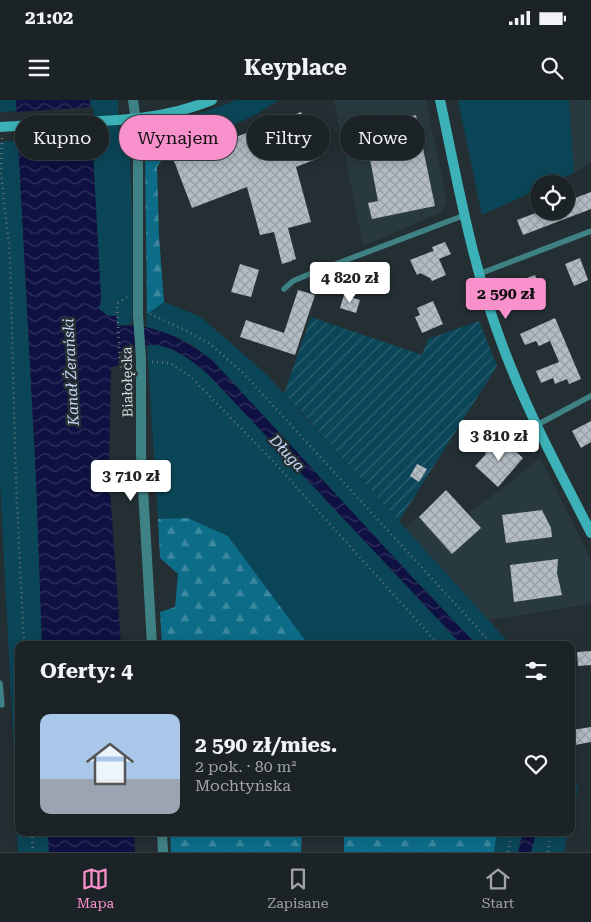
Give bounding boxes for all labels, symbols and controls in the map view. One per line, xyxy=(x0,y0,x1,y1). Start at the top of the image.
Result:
text: 21:02 xyxy=(25,6,74,29)
icon: menu xyxy=(25,54,53,82)
icon: search xyxy=(538,54,566,82)
text: Keyplace xyxy=(244,55,347,80)
chip: Kupno xyxy=(15,115,109,160)
chip: Wynajem xyxy=(119,115,237,160)
chip: Filtry xyxy=(247,115,330,160)
chip: Nowe xyxy=(340,115,425,160)
map controls xyxy=(530,175,575,220)
button: locate xyxy=(530,175,575,220)
pin: 4 820 zł xyxy=(298,262,402,304)
text: 4 820 zł xyxy=(321,268,379,287)
pin: 2 590 zł xyxy=(454,278,558,320)
text: 2 590 zł xyxy=(477,284,535,303)
water label: Kanał Żerański xyxy=(59,318,83,427)
street label: Białołęcka xyxy=(118,346,136,417)
pin: 3 810 zł xyxy=(447,420,551,462)
text: 3 810 zł xyxy=(470,426,528,445)
water label: Długa xyxy=(265,430,308,475)
pin: 3 710 zł xyxy=(79,460,183,502)
text: 3 710 zł xyxy=(102,466,160,485)
icon: filters xyxy=(522,657,550,685)
text: Oferty: 4 xyxy=(40,659,133,683)
text: 2 590 zł/mies. xyxy=(195,733,337,757)
icon: home xyxy=(80,734,140,794)
icon: heart xyxy=(522,750,550,778)
text: 2 pok. · 80 m² xyxy=(195,757,296,776)
text: Mochtyńska xyxy=(195,776,291,795)
tab: Mapa xyxy=(77,865,114,911)
tab: Zapisane xyxy=(267,865,328,911)
tab: Start xyxy=(482,865,514,911)

